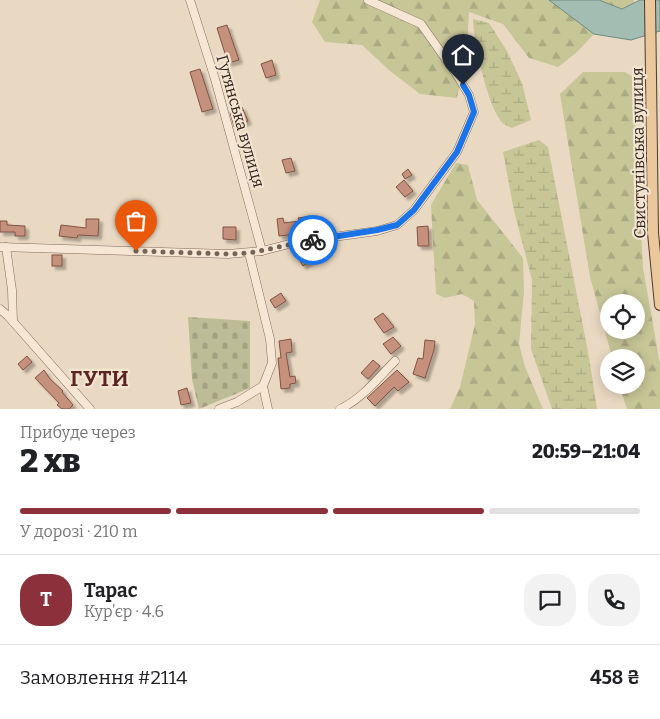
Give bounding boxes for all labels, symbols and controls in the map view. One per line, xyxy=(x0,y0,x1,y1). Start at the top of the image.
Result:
pin xyxy=(442,34,484,85)
icon: home xyxy=(449,41,477,69)
street label: Гутянська вулиця xyxy=(212,53,269,190)
street label: Свистунівська вулиця xyxy=(628,67,649,239)
pin xyxy=(115,200,157,251)
icon: bag xyxy=(122,207,150,235)
courier xyxy=(288,215,338,265)
icon: bike xyxy=(299,226,327,254)
map controls xyxy=(600,294,645,394)
button: locate xyxy=(600,294,645,339)
button: layers xyxy=(600,349,645,394)
district label: ГУТИ xyxy=(70,366,130,392)
text: Прибуде через xyxy=(20,423,136,442)
text: 20:59–21:04 xyxy=(532,440,640,463)
text: 2 хв xyxy=(20,442,81,480)
text: У дорозі · 210 m xyxy=(20,522,138,541)
button: chat xyxy=(524,574,576,626)
button: phone xyxy=(588,574,640,626)
text: Тарас xyxy=(84,579,138,602)
text: Т xyxy=(40,588,52,611)
text: Кур’єр · 4.6 xyxy=(84,602,164,621)
text: Замовлення #2114 xyxy=(20,666,187,689)
text: 458 ₴ xyxy=(590,666,640,689)

